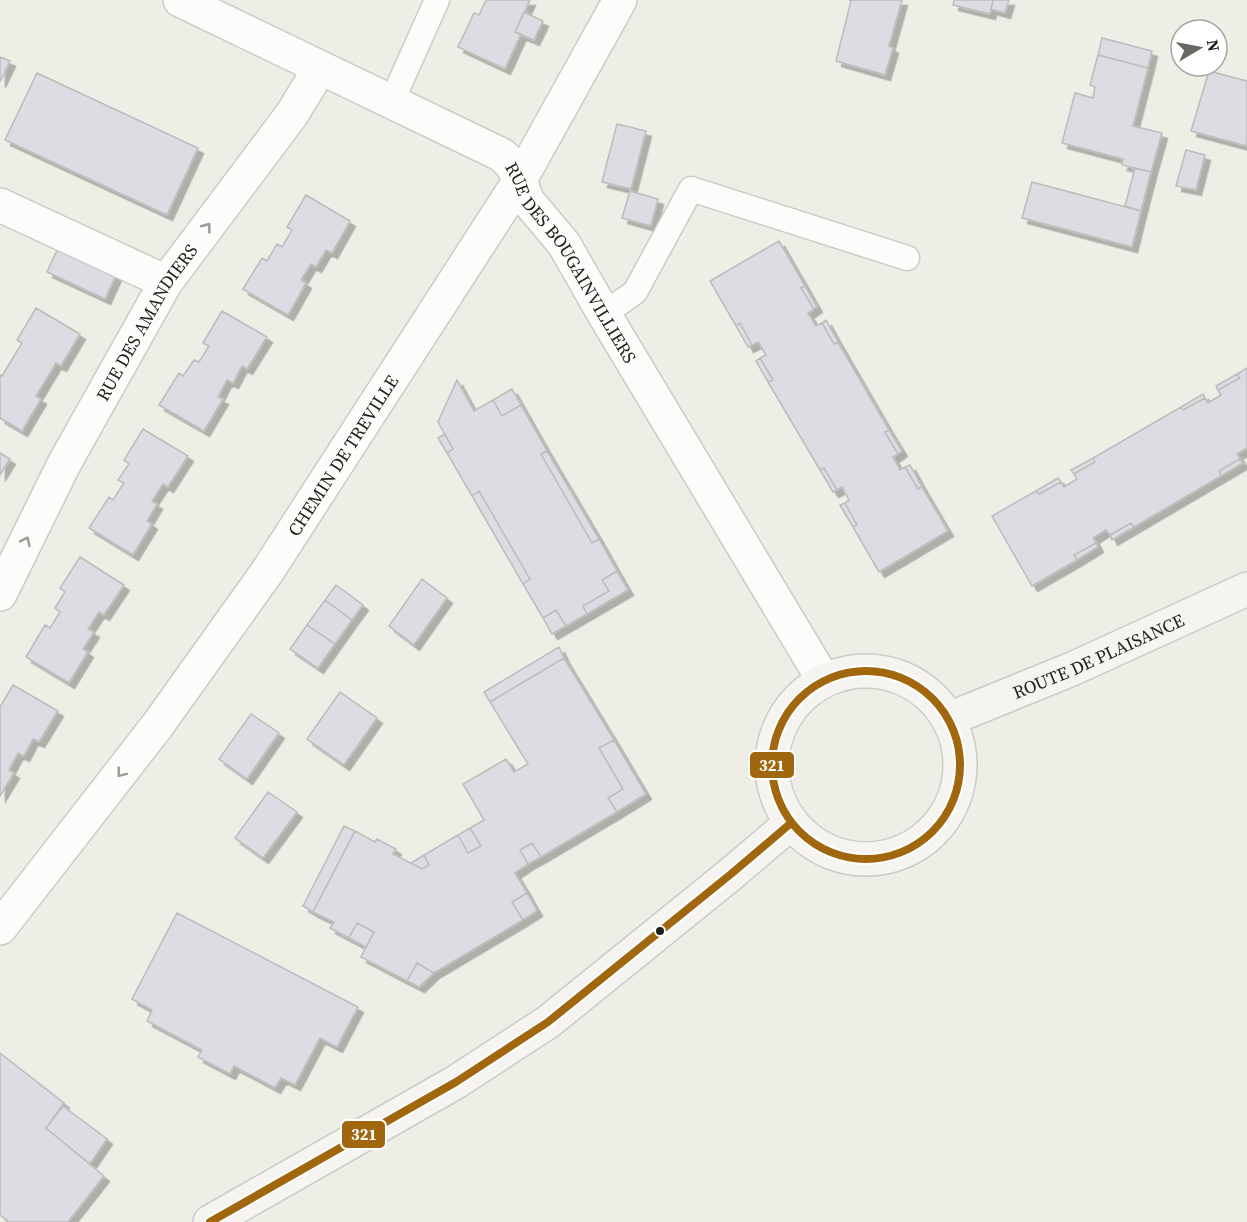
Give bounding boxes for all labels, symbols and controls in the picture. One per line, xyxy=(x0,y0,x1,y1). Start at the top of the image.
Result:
north arrow xyxy=(1169,18,1229,78)
text: N xyxy=(1202,38,1226,53)
street label: RUE DES BOUGAINVILLIERS xyxy=(500,157,643,368)
one-way arrow xyxy=(199,223,210,234)
street label: RUE DES AMANDIERS xyxy=(90,238,203,405)
street label: CHEMIN DE TREVILLE xyxy=(281,370,404,541)
one-way arrow xyxy=(19,537,30,548)
street label: ROUTE DE PLAISANCE xyxy=(1009,607,1188,704)
line badge: 321 xyxy=(749,751,795,779)
text: 321 xyxy=(759,754,785,776)
one-way arrow xyxy=(118,766,129,777)
unlabelled marker xyxy=(654,925,666,937)
line badge: 321 xyxy=(341,1120,386,1149)
text: 321 xyxy=(351,1123,377,1145)

